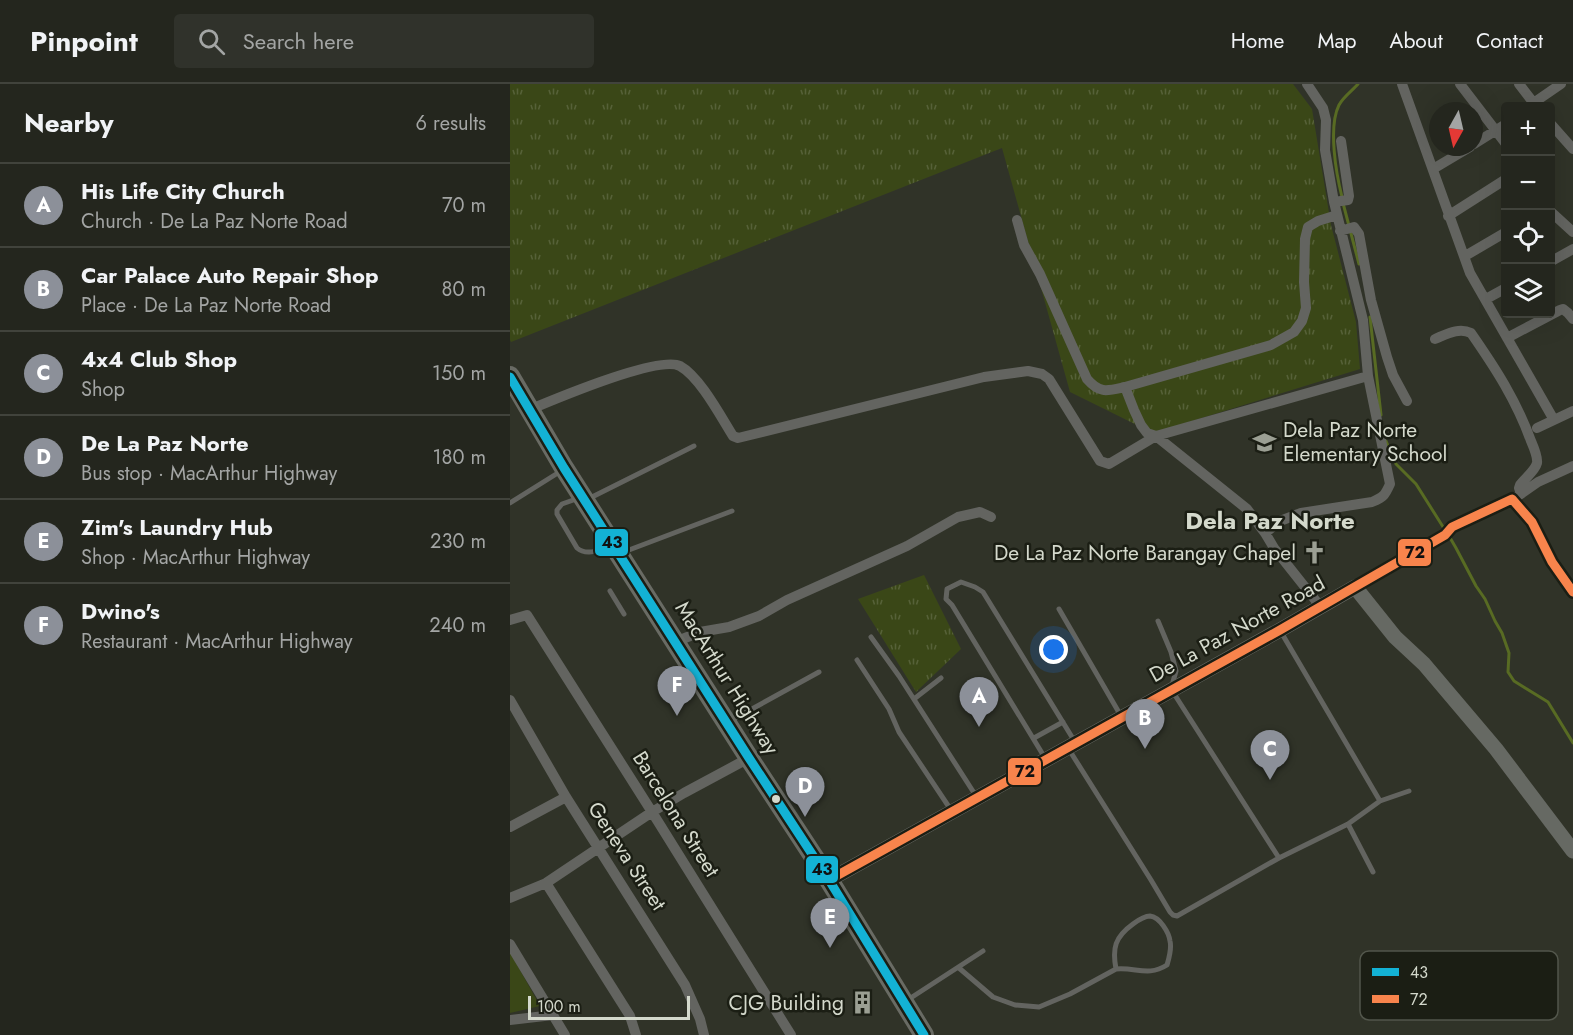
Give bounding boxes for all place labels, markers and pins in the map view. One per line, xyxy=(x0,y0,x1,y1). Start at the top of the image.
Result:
place label: Dela Paz Norte Elementary School xyxy=(1283,415,1447,469)
school or university icon: Dela Paz Norte Elementary School xyxy=(1252,429,1278,455)
place label: De La Paz Norte Barangay Chapel xyxy=(994,538,1296,568)
church icon: De La Paz Norte Barangay Chapel xyxy=(1301,540,1327,566)
pin: F xyxy=(658,666,696,716)
pin: A xyxy=(960,678,998,727)
pin: B xyxy=(1126,700,1164,749)
pin: C xyxy=(1250,730,1290,780)
pin: D xyxy=(786,768,824,817)
unlabelled marker xyxy=(770,793,782,805)
pin: E xyxy=(810,898,850,948)
place label: CJG Building xyxy=(729,988,844,1018)
building icon: CJG Building xyxy=(849,990,875,1016)

